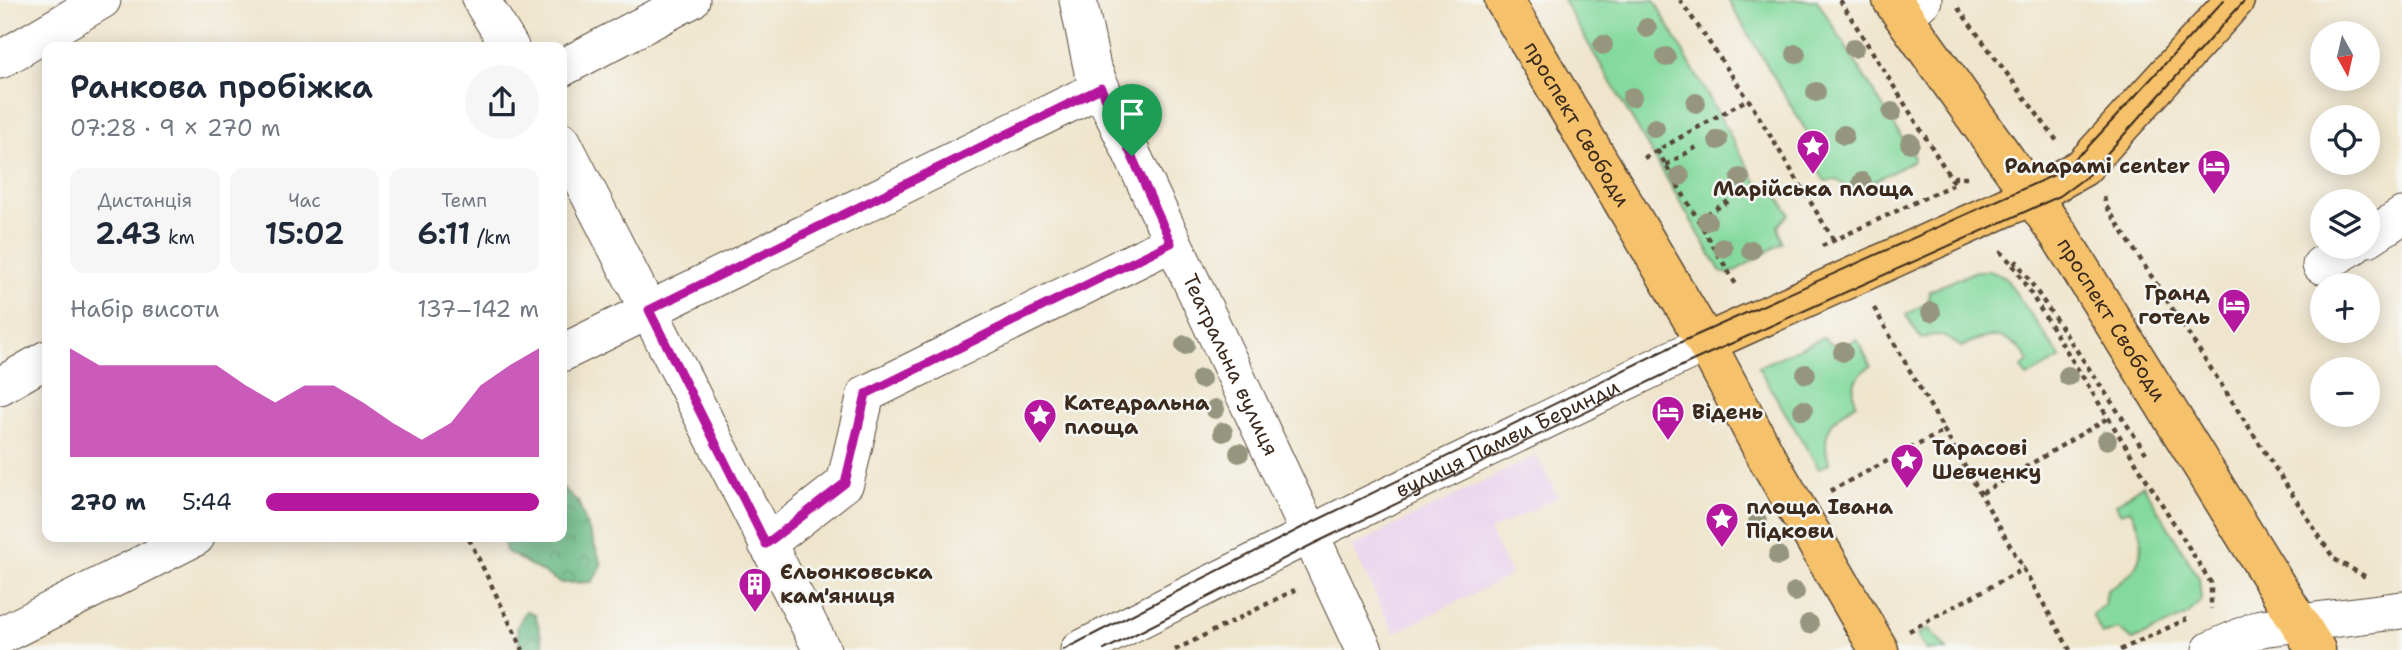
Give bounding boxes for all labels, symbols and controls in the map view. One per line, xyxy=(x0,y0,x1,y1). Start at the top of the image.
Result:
north arrow xyxy=(2310,21,2380,91)
map controls xyxy=(2310,21,2380,427)
street label: проспект Свободи xyxy=(1517,36,1637,212)
text: Ранкова пробіжка xyxy=(70,65,373,108)
button: share xyxy=(465,65,539,139)
pin xyxy=(1102,84,1162,156)
icon: arrive xyxy=(1113,95,1151,133)
button: locate xyxy=(2310,105,2380,175)
text: 07:28 · 9 × 270 m xyxy=(70,113,281,143)
place icon: Марійська площа xyxy=(1794,127,1832,176)
hotel icon: Panapami center xyxy=(2195,147,2233,196)
place label: Panapami center xyxy=(2004,152,2190,180)
place label: Марійська площа xyxy=(1713,175,1914,203)
text: Дистанція xyxy=(97,188,192,213)
text: Час xyxy=(288,188,321,213)
text: Темп xyxy=(441,188,487,213)
button: layers xyxy=(2310,189,2380,259)
text: 2.43 xyxy=(95,213,161,254)
text: 15:02 xyxy=(265,213,344,254)
text: 6:11 xyxy=(417,213,471,254)
text: km xyxy=(161,225,195,250)
text: /km xyxy=(471,225,511,250)
street label: проспект Свободи xyxy=(2050,232,2173,407)
street label: Театральна вулиця xyxy=(1176,269,1285,460)
button: + xyxy=(2310,273,2380,343)
place label: Гранд готель xyxy=(2138,279,2210,331)
hotel icon: Гранд готель xyxy=(2215,286,2253,335)
text: Набір висоти xyxy=(70,294,220,324)
text: 137–142 m xyxy=(417,294,539,324)
button: − xyxy=(2310,357,2380,427)
street label: вулиця Памви Беринди xyxy=(1391,372,1624,504)
place label: Катедральна площа xyxy=(1064,389,1210,441)
hotel icon: Відень xyxy=(1649,393,1687,442)
place icon: Катедральна площа xyxy=(1021,396,1059,445)
place label: Відень xyxy=(1692,398,1763,426)
place label: Тарасові Шевченку xyxy=(1932,434,2041,486)
place icon: Тарасові Шевченку xyxy=(1888,441,1926,490)
text: 270 m xyxy=(70,487,146,517)
text: 5:44 xyxy=(182,487,232,517)
place label: площа Івана Підкови xyxy=(1746,493,1894,545)
place icon: площа Івана Підкови xyxy=(1703,500,1741,549)
place label: Єльонковська кам'яниця xyxy=(780,558,933,610)
building icon: Єльонковська кам'яниця xyxy=(736,565,774,614)

